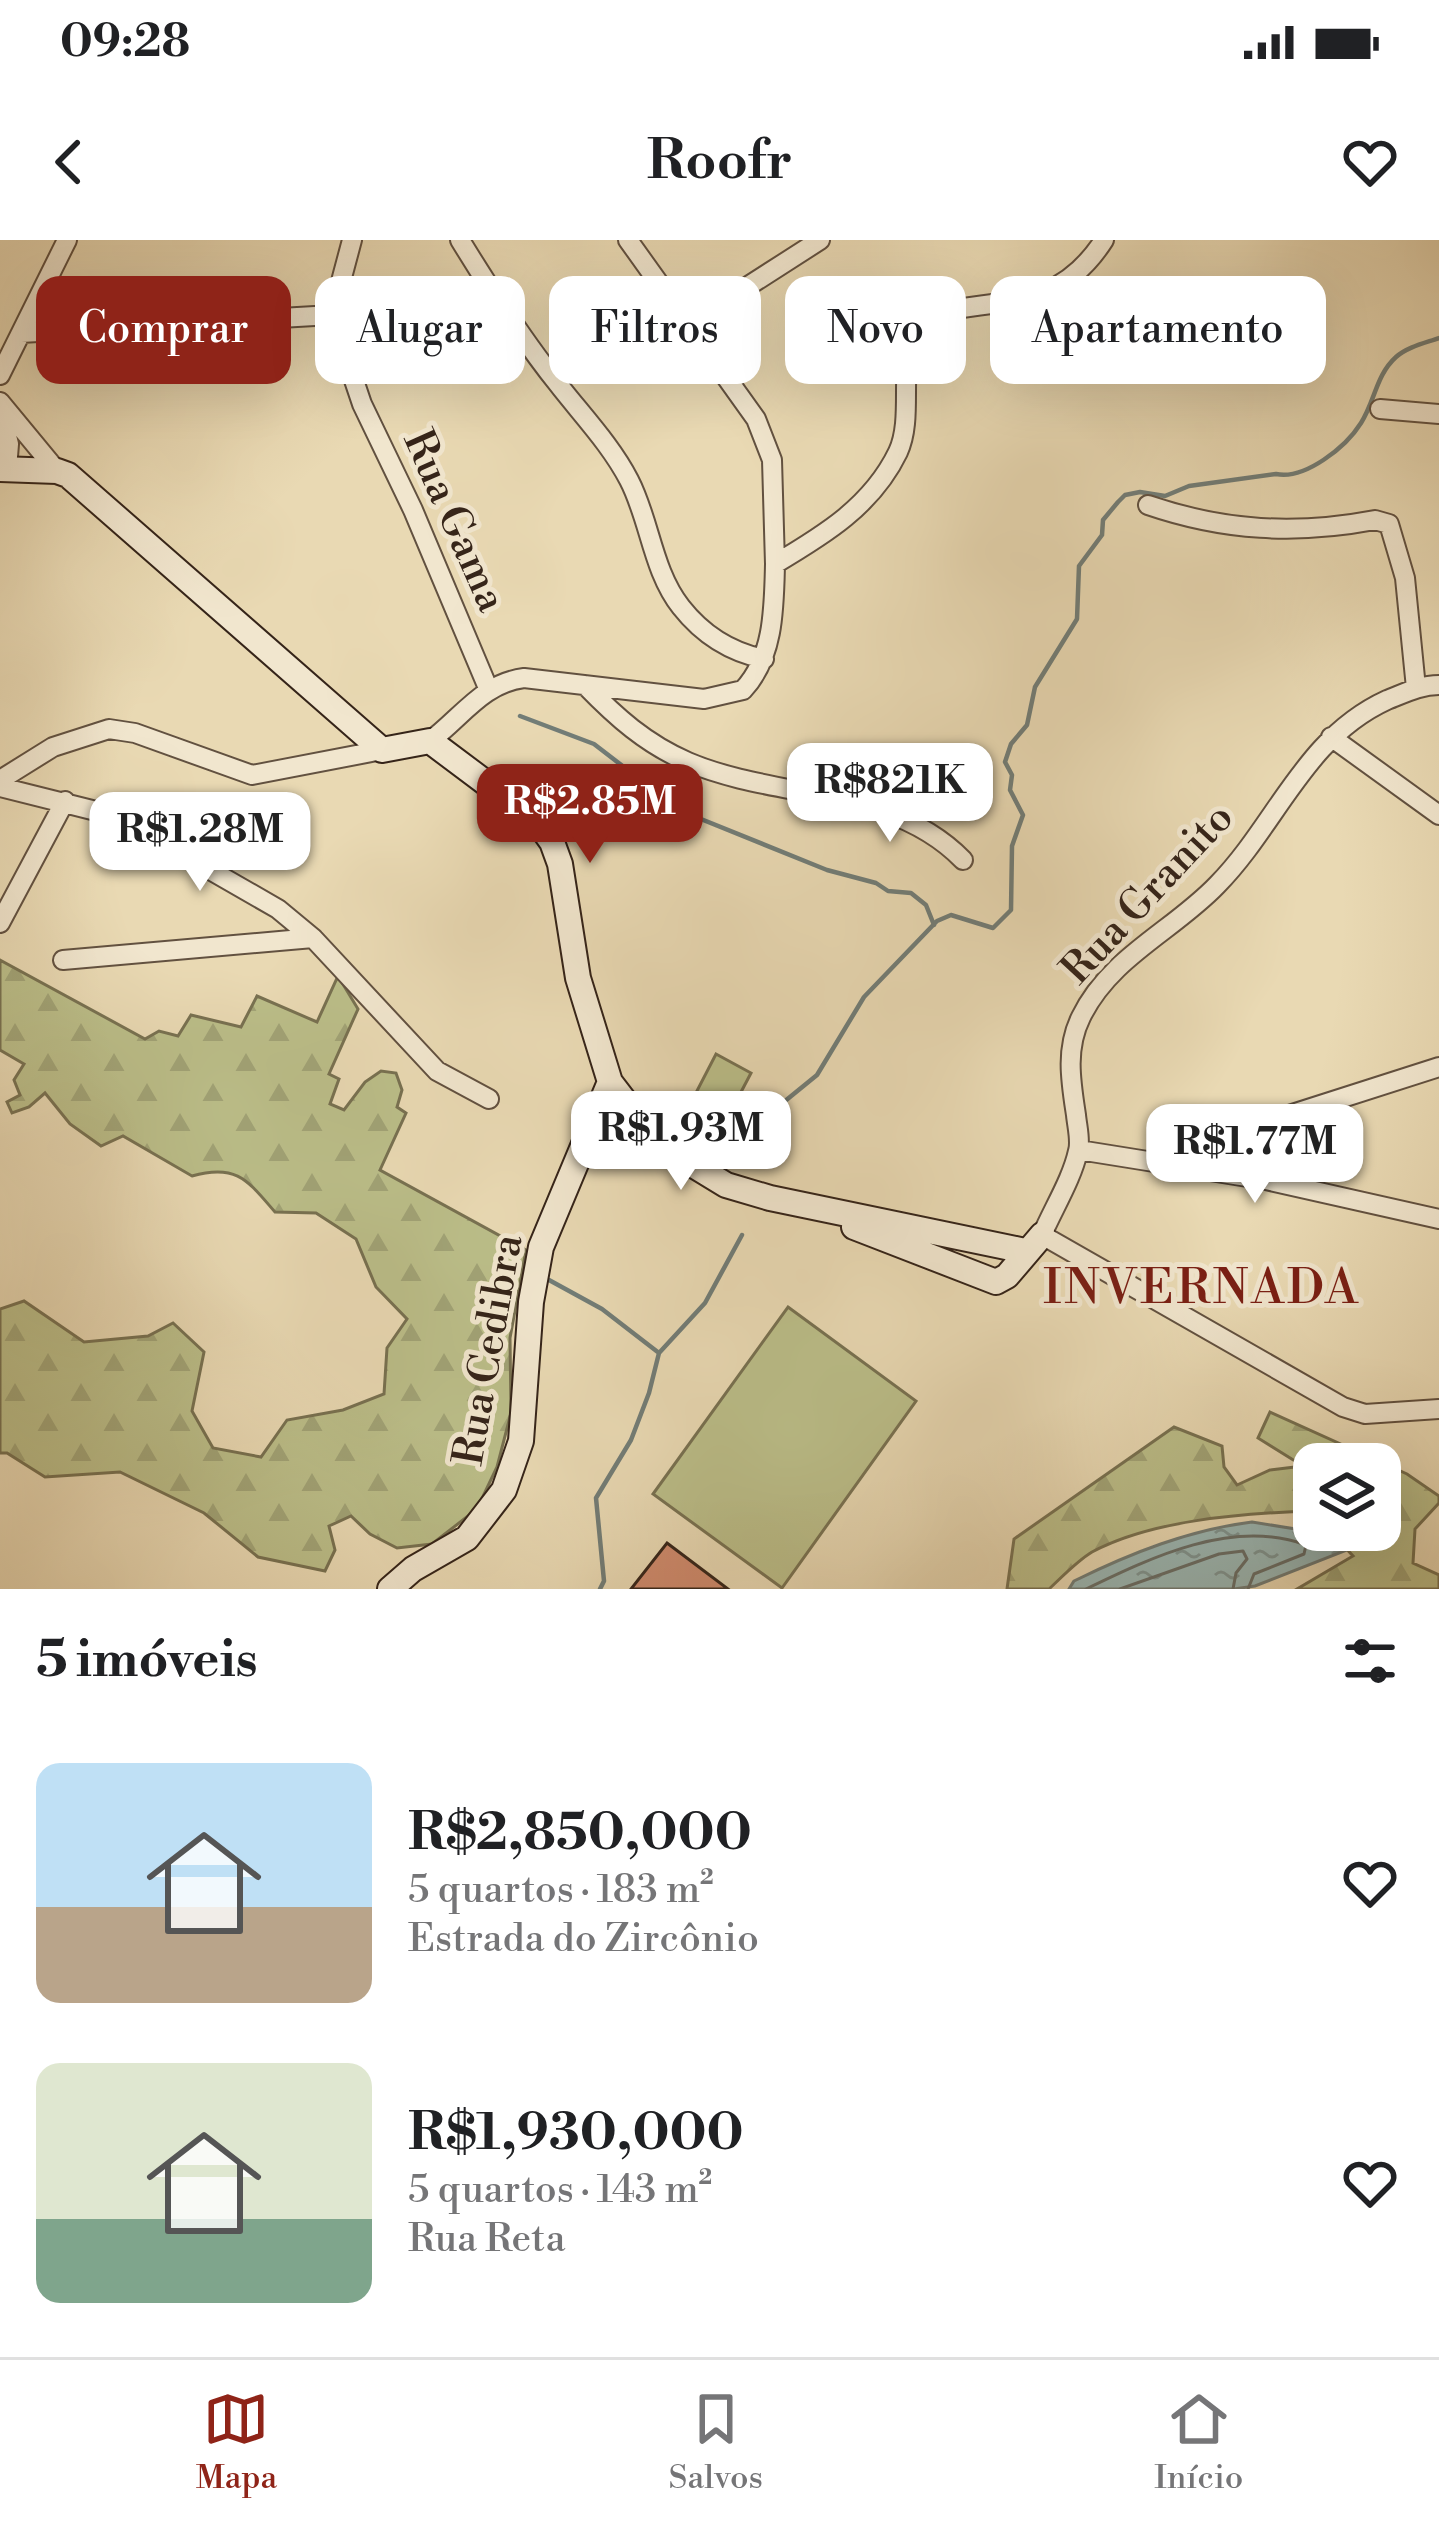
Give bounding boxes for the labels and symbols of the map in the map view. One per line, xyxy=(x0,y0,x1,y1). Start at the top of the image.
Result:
street label: Rua Gama xyxy=(391,422,518,621)
pin: R$821K xyxy=(792,743,988,845)
pin: R$2.85M xyxy=(479,764,701,866)
pin: R$1.28M xyxy=(89,792,311,894)
street label: Rua Granito xyxy=(1050,792,1246,996)
pin: R$1.93M xyxy=(570,1091,792,1193)
pin: R$1.77M xyxy=(1144,1104,1366,1206)
street label: Rua Cedibra xyxy=(443,1230,536,1470)
district label: INVERNADA xyxy=(1043,1259,1361,1319)

